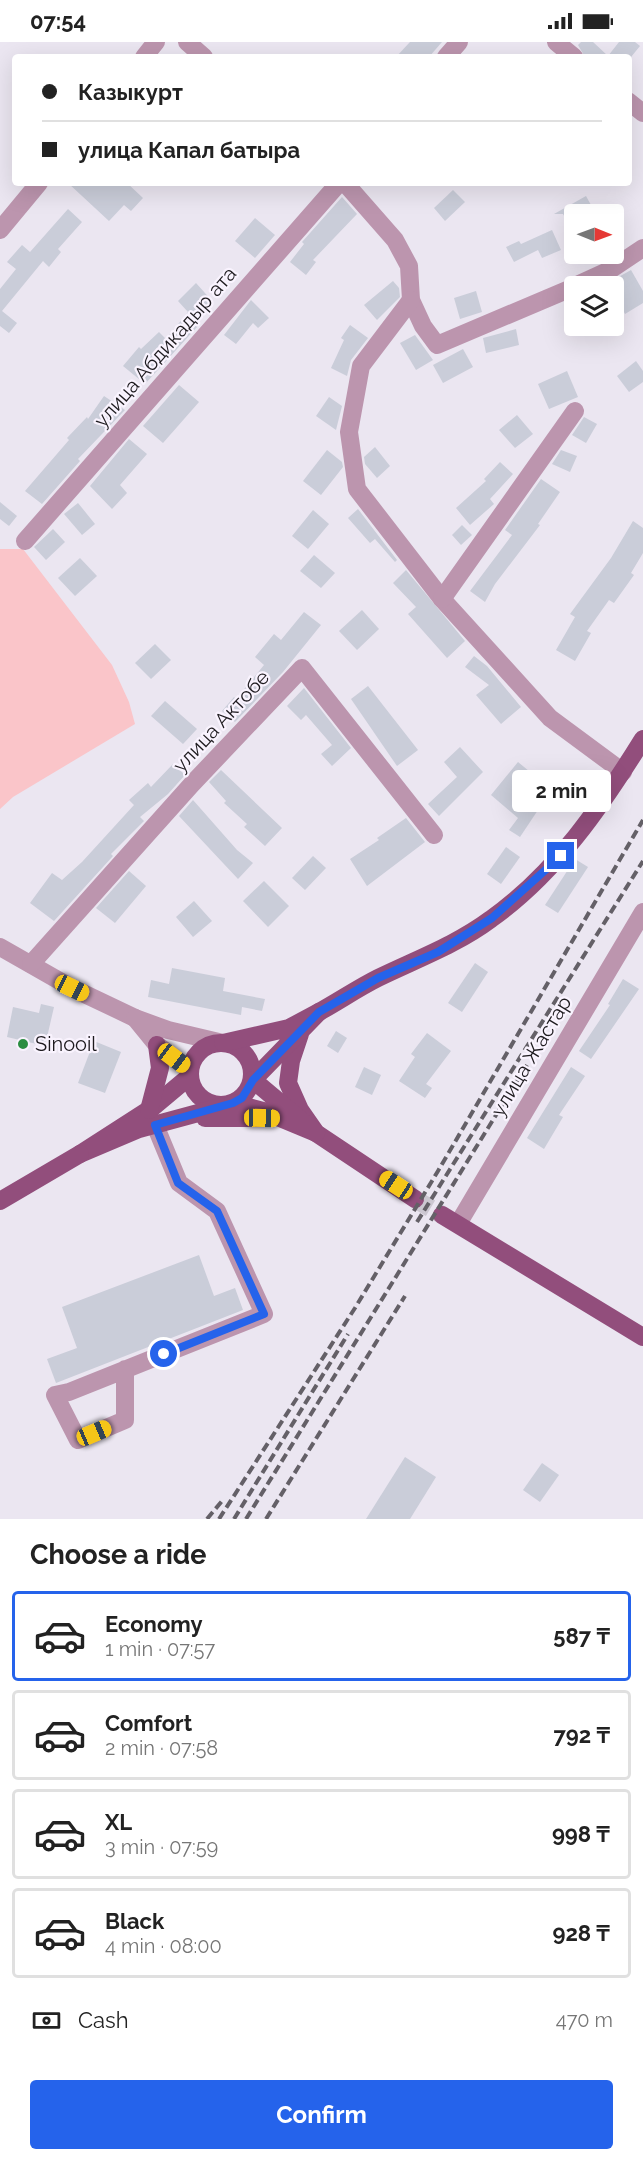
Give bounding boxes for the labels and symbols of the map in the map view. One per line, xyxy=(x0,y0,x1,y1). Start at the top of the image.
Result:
north arrow xyxy=(564,204,624,264)
street label: улица Абдикадыр ата xyxy=(89,262,241,432)
street label: улица Актобе xyxy=(168,665,274,777)
callout: 2 min xyxy=(512,769,610,811)
route end xyxy=(547,842,574,869)
car xyxy=(52,972,92,1004)
street label: улица Жастар xyxy=(486,992,576,1120)
place label: Sinooil xyxy=(35,1032,97,1056)
marker: Sinooil xyxy=(16,1037,30,1051)
car xyxy=(154,1040,194,1076)
car xyxy=(244,1109,280,1127)
car xyxy=(376,1168,416,1202)
route start xyxy=(150,1340,177,1367)
car xyxy=(74,1418,114,1448)

